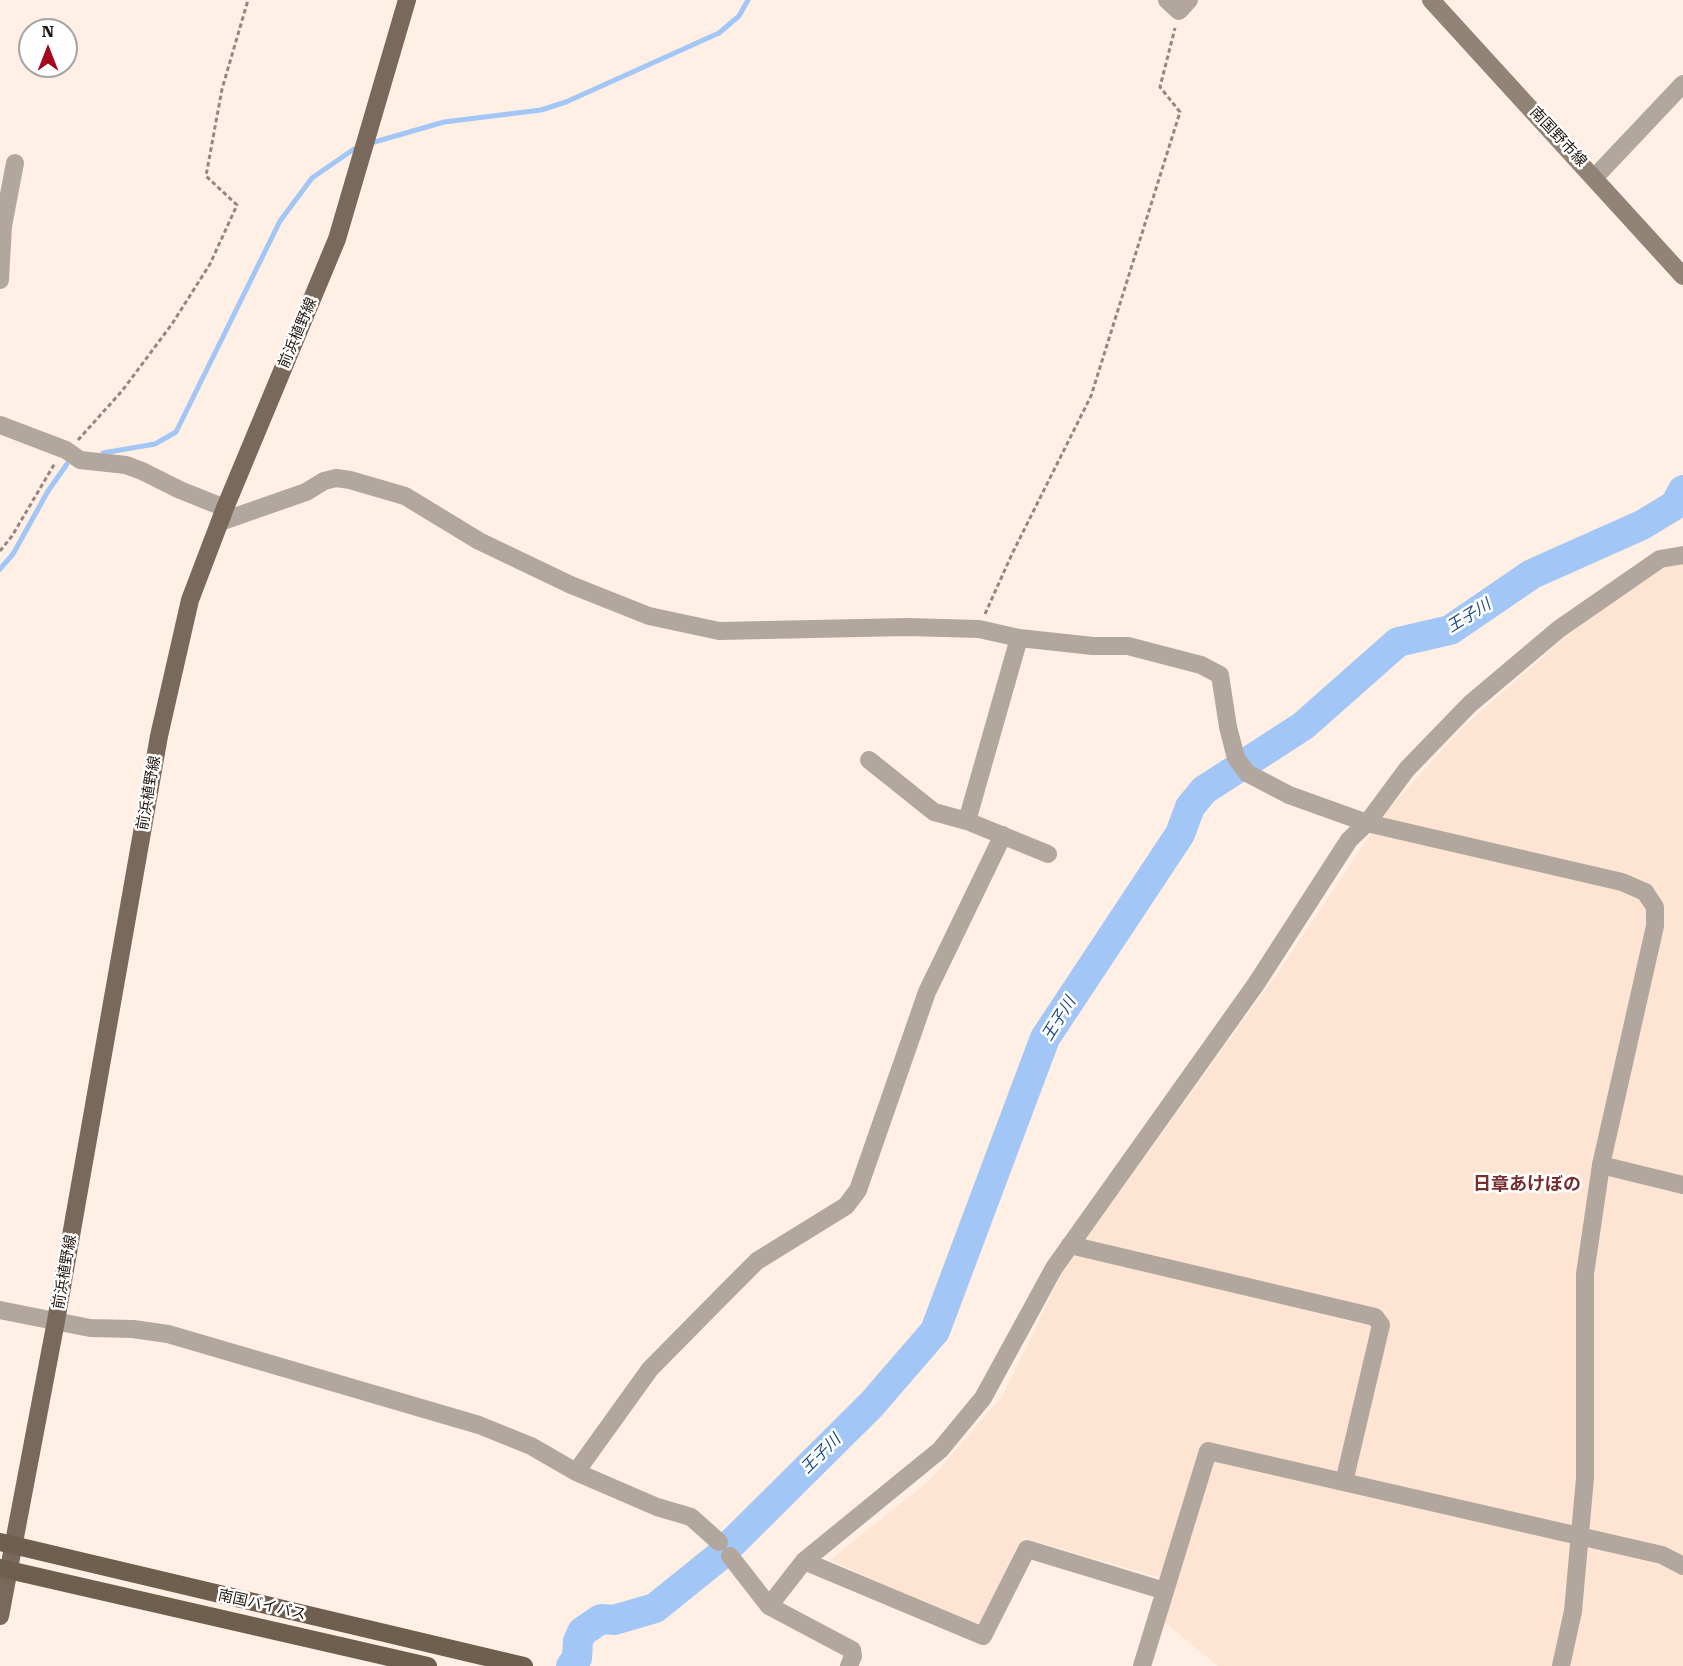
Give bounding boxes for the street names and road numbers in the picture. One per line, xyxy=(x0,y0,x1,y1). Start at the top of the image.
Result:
street label: 南国野市線 xyxy=(1526,103,1590,171)
street label: 前浜植野線 xyxy=(275,295,321,371)
street label: 前浜植野線 xyxy=(134,755,164,831)
street label: 前浜植野線 xyxy=(50,1234,80,1310)
street label: 南国バイパス xyxy=(216,1586,308,1624)

